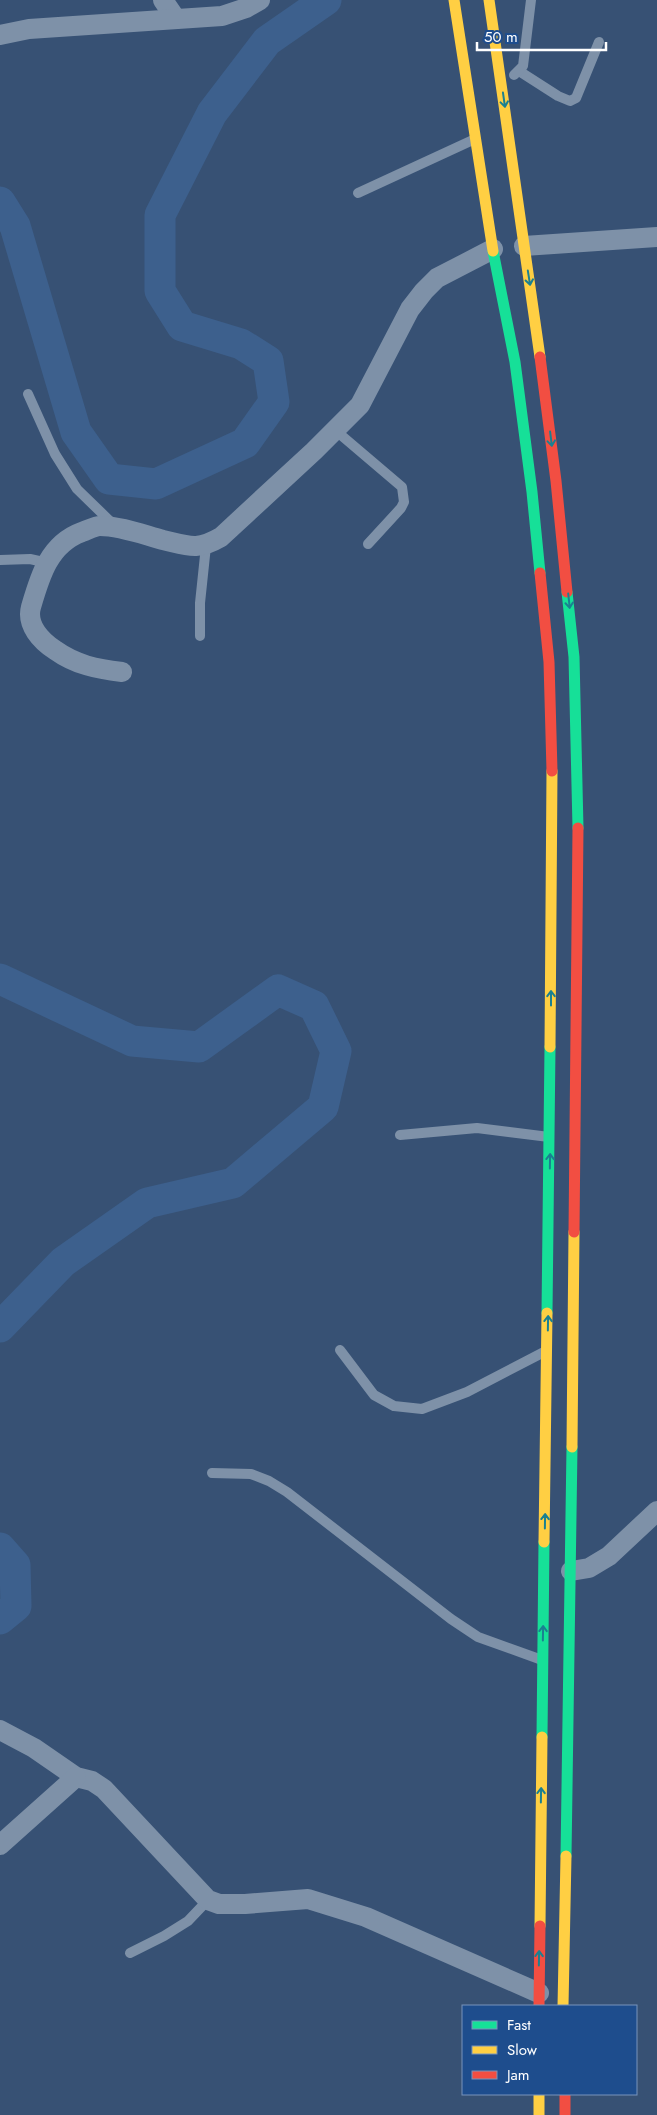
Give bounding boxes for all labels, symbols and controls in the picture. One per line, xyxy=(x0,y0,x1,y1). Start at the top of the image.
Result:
scale bar xyxy=(477,20,606,52)
text: 50 m xyxy=(484,26,518,48)
one-way arrow xyxy=(499,92,509,108)
one-way arrow xyxy=(524,270,534,286)
one-way arrow xyxy=(546,431,556,447)
one-way arrow xyxy=(564,593,574,609)
one-way arrow xyxy=(546,990,556,1006)
one-way arrow xyxy=(545,1153,555,1169)
one-way arrow xyxy=(543,1315,553,1332)
one-way arrow xyxy=(540,1513,550,1529)
one-way arrow xyxy=(539,1625,548,1641)
one-way arrow xyxy=(537,1787,546,1803)
one-way arrow xyxy=(535,1950,544,1966)
legend xyxy=(462,2005,637,2095)
text: Fast xyxy=(507,2014,531,2036)
text: Slow xyxy=(507,2039,538,2061)
text: Jam xyxy=(505,2064,530,2086)

